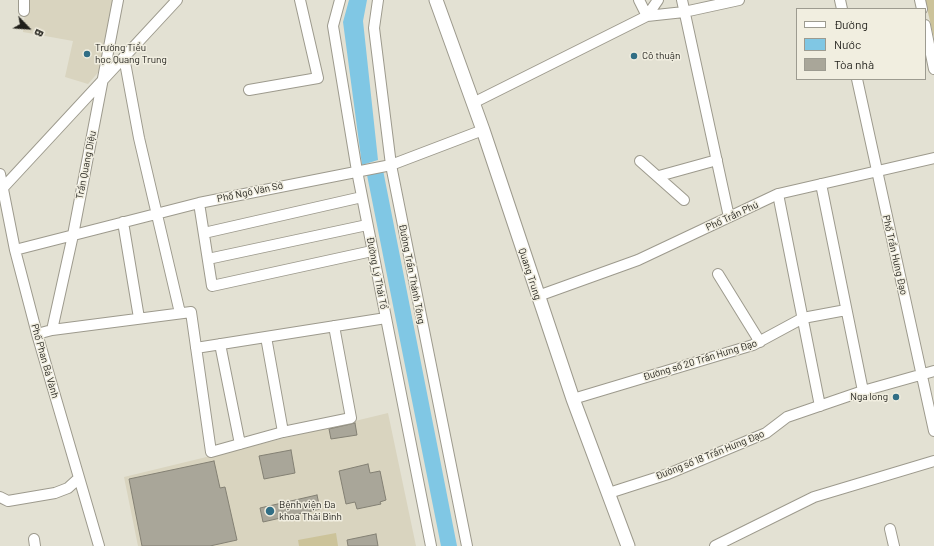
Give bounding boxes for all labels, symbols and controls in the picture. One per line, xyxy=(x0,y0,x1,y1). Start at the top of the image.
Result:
north arrow xyxy=(8,8,48,48)
legend xyxy=(796,8,926,80)
text: Đường xyxy=(834,17,868,31)
text: B xyxy=(32,27,47,39)
text: Nước xyxy=(834,37,861,51)
place label: Trường Tiểu học Quang Trung xyxy=(95,42,167,66)
marker: Trường Tiểu học Quang Trung xyxy=(82,49,92,59)
place label: Cô thuận xyxy=(642,50,680,62)
marker: Cô thuận xyxy=(629,51,639,61)
text: Tòa nhà xyxy=(834,57,874,71)
street label: Trần Quang Diệu xyxy=(73,130,99,200)
street label: Phố Ngô Văn Sở xyxy=(216,179,284,205)
street label: Phố Trần Phú xyxy=(704,199,760,233)
street label: Phố Trần Hưng Đạo xyxy=(880,214,910,296)
street label: Đường Trần Thánh Tông xyxy=(396,223,428,325)
street label: Đường Lý Thái Tổ xyxy=(364,236,390,310)
street label: Quang Trung xyxy=(516,247,544,301)
street label: Phố Phan Bá Vành xyxy=(29,322,61,400)
street label: Đường số 20 Trần Hưng Đạo xyxy=(642,337,758,383)
place label: Nga long xyxy=(850,391,888,403)
marker: Nga long xyxy=(891,392,901,402)
street label: Đường số 18 Trần Hưng Đạo xyxy=(654,428,766,482)
place label: Bệnh viện Đa khoa Thái Bình xyxy=(279,499,342,522)
marker: Bệnh viện Đa khoa Thái Bình xyxy=(264,505,276,517)

